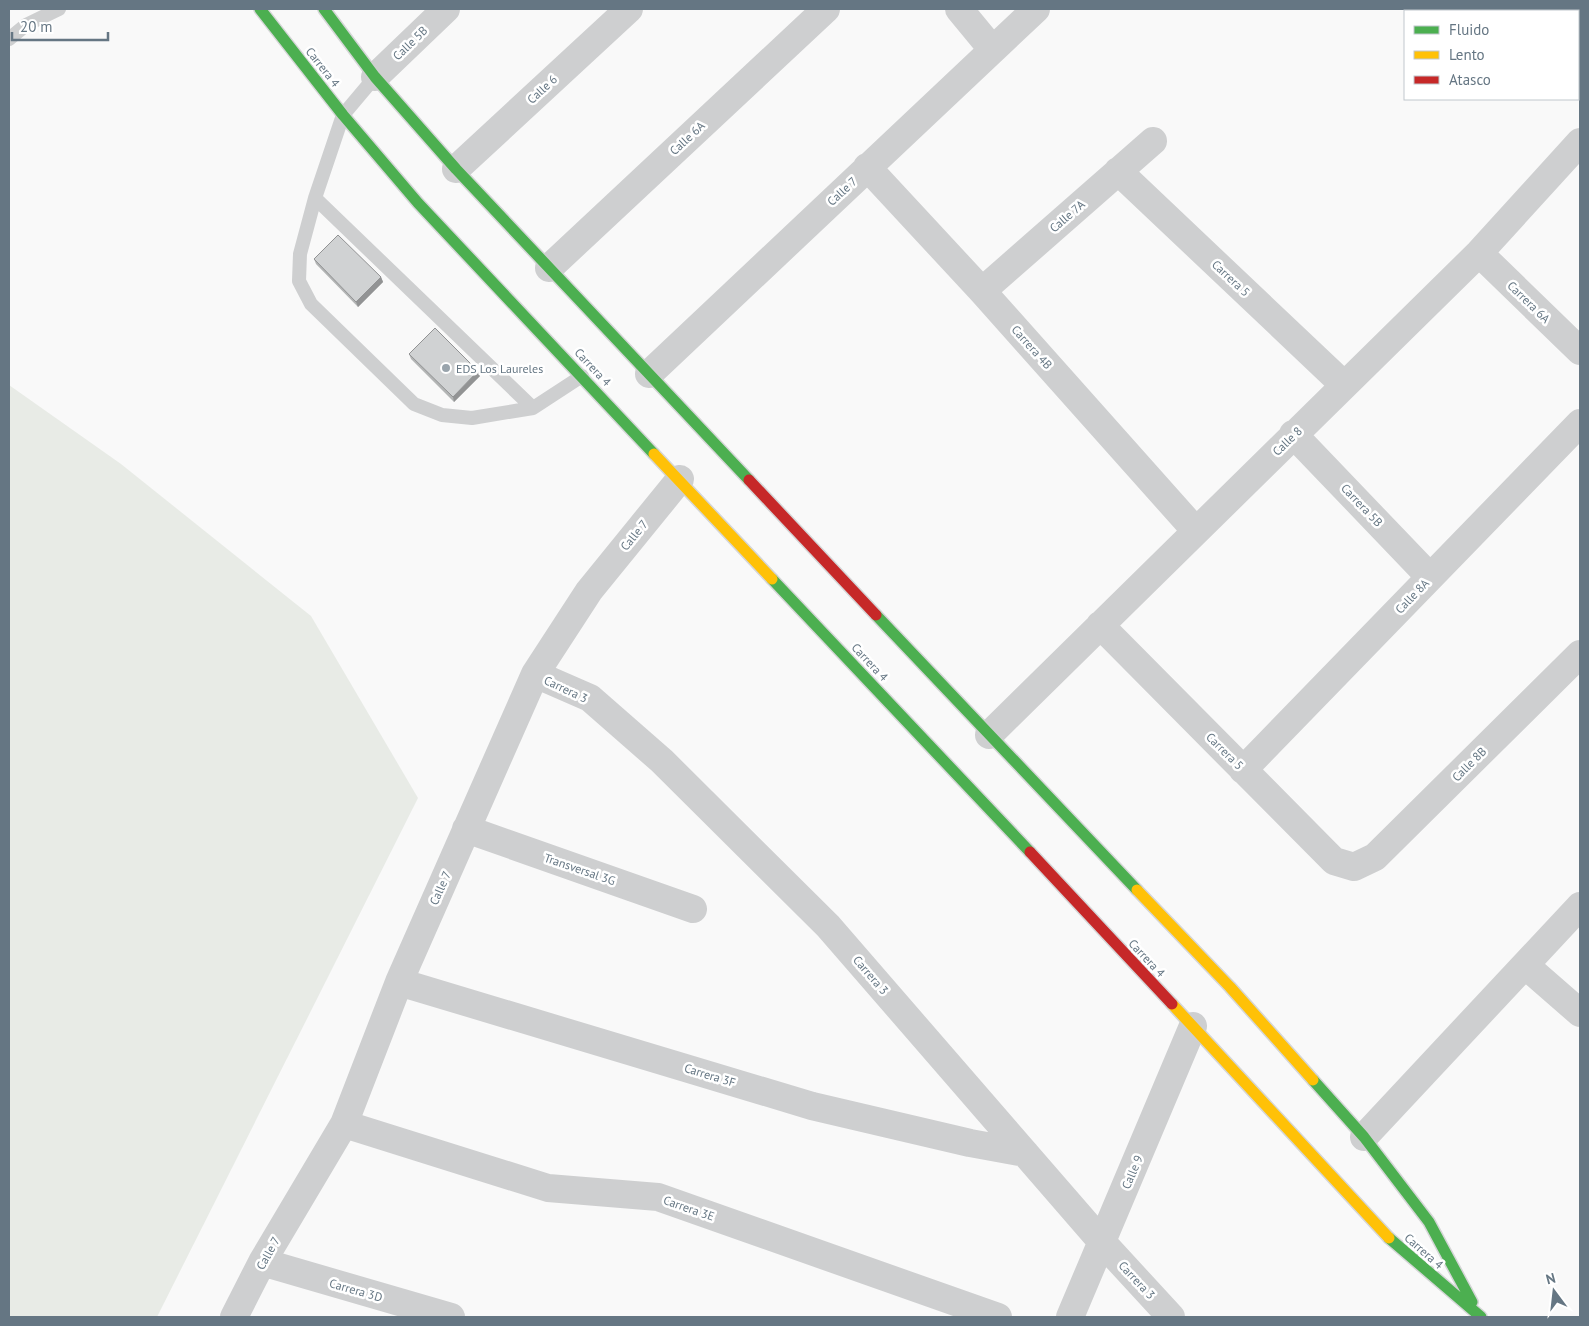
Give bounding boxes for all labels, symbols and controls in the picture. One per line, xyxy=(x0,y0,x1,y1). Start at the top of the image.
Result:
scale bar xyxy=(12,10,109,42)
legend xyxy=(1404,10,1579,100)
text: 20 m xyxy=(20,17,53,36)
text: Fluido xyxy=(1449,20,1489,39)
street label: Calle 5B xyxy=(390,23,430,63)
street label: Carrera 4 xyxy=(303,44,344,90)
text: Lento xyxy=(1449,45,1485,64)
text: Atasco xyxy=(1449,70,1491,89)
street label: Calle 6 xyxy=(524,71,560,107)
street label: Calle 6A xyxy=(666,118,708,158)
street label: Calle 7 xyxy=(824,173,860,209)
street label: Calle 7A xyxy=(1046,197,1088,235)
street label: Carrera 5 xyxy=(1209,257,1253,299)
street label: Carrera 6A xyxy=(1504,278,1554,326)
street label: Carrera 4B xyxy=(1008,322,1056,372)
street label: Carrera 4 xyxy=(572,345,615,390)
place label: EDS Los Laureles xyxy=(456,361,543,376)
marker: EDS Los Laureles xyxy=(440,362,452,374)
street label: Calle 8 xyxy=(1269,423,1305,459)
street label: Carrera 5B xyxy=(1338,480,1386,530)
street label: Calle 7 xyxy=(617,517,651,553)
street label: Calle 8A xyxy=(1392,576,1432,616)
street label: Carrera 4 xyxy=(849,640,892,685)
street label: Carrera 3 xyxy=(542,672,590,706)
street label: Carrera 5 xyxy=(1203,729,1247,773)
street label: Calle 8B xyxy=(1449,744,1489,784)
street label: Transversal 3G xyxy=(542,850,618,888)
street label: Calle 7 xyxy=(426,869,454,907)
street label: Carrera 4 xyxy=(1126,936,1169,981)
street label: Carrera 3 xyxy=(850,952,892,998)
street label: Carrera 3F xyxy=(683,1060,737,1090)
street label: Calle 9 xyxy=(1118,1153,1146,1191)
street label: Carrera 3E xyxy=(661,1192,717,1224)
street label: Carrera 4 xyxy=(1401,1230,1447,1272)
street label: Calle 7 xyxy=(253,1234,283,1272)
street label: Carrera 3 xyxy=(1116,1258,1158,1302)
north arrow xyxy=(1529,1266,1579,1316)
text: N xyxy=(1544,1269,1557,1288)
street label: Carrera 3D xyxy=(328,1275,384,1305)

